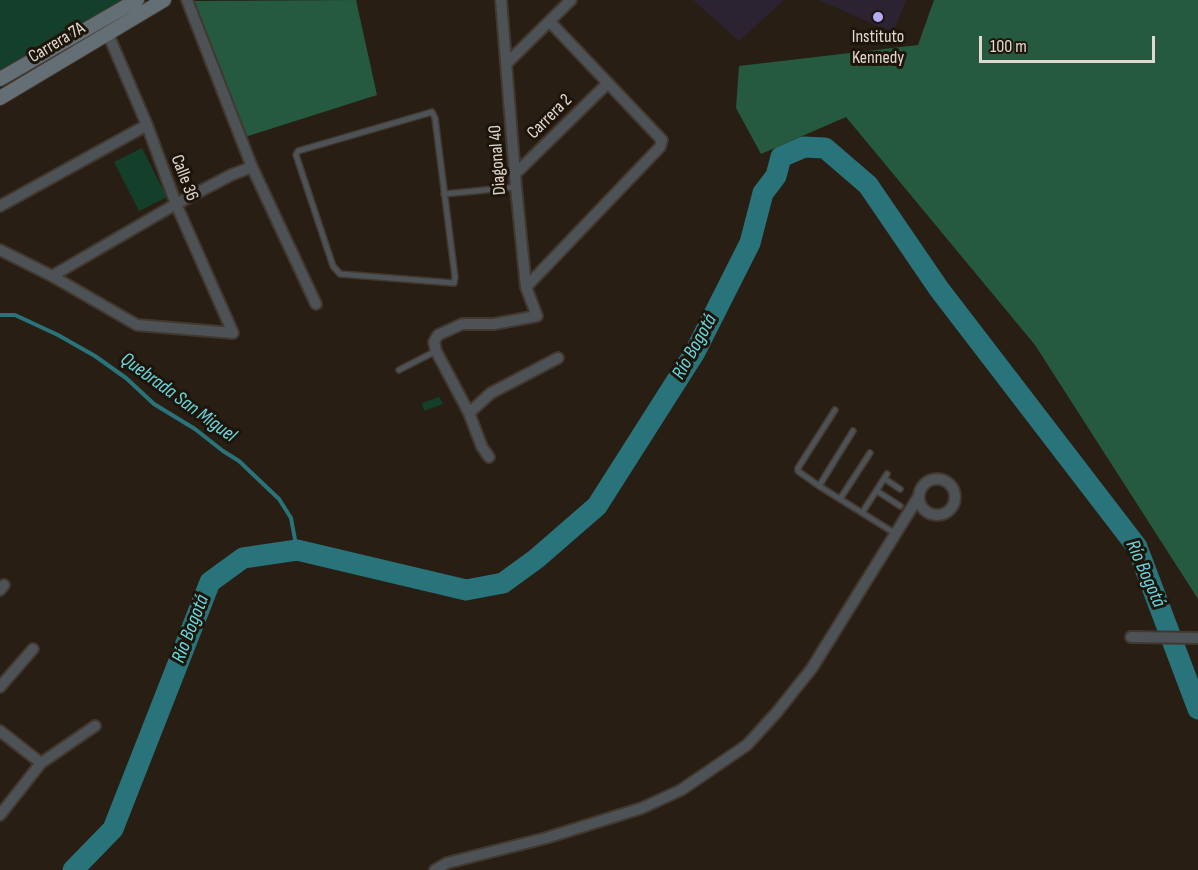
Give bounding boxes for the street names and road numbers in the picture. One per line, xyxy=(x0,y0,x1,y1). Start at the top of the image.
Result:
street label: Carrera 7A xyxy=(25,18,89,68)
street label: Carrera 2 xyxy=(523,90,577,144)
street label: Diagonal 40 xyxy=(485,124,511,196)
street label: Calle 36 xyxy=(165,152,203,204)

